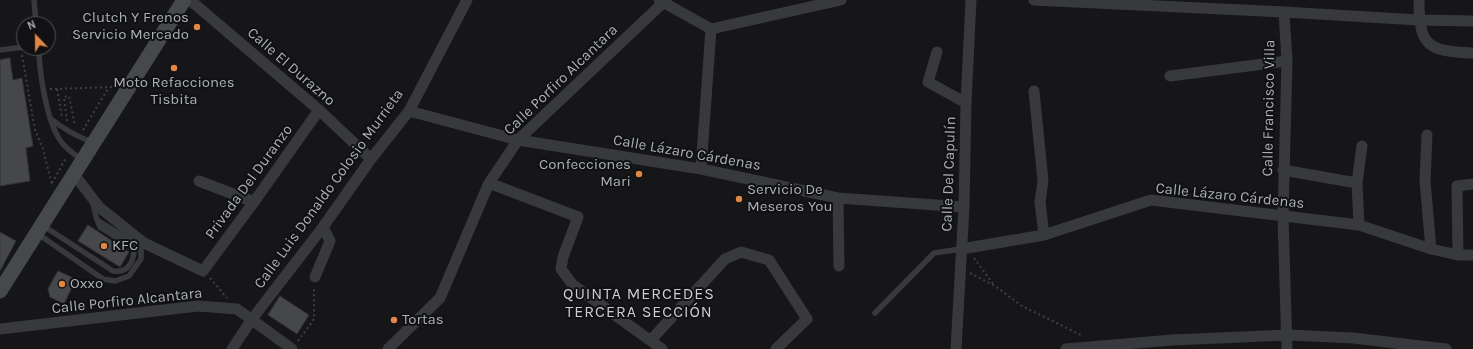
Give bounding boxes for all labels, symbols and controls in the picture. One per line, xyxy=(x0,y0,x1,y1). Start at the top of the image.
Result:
place label: Clutch Y Frenos Servicio Mercado xyxy=(72,9,189,44)
north arrow xyxy=(16,16,56,56)
text: N xyxy=(26,18,38,33)
street label: Calle Porfiro Alcantara xyxy=(500,21,622,139)
marker: Clutch Y Frenos Servicio Mercado xyxy=(192,22,202,32)
street label: Calle El Durazno xyxy=(243,24,339,110)
street label: Calle Francisco Villa xyxy=(1259,39,1279,177)
marker: Moto Refacciones Tisbita xyxy=(169,63,179,73)
place label: Moto Refacciones Tisbita xyxy=(113,74,235,109)
street label: Calle Luis Donaldo Colosio Murrieta xyxy=(251,86,407,292)
street label: Calle Del Capulín xyxy=(938,116,960,232)
street label: Privada Del Duranzo xyxy=(201,121,297,243)
street label: Calle Lázaro Cárdenas xyxy=(612,131,762,175)
place label: Confecciones Mari xyxy=(539,156,631,191)
marker: Confecciones Mari xyxy=(634,169,644,179)
street label: Calle Lázaro Cárdenas xyxy=(1155,179,1305,213)
place label: Servicio De Meseros You xyxy=(747,181,833,216)
marker: Servicio De Meseros You xyxy=(734,194,744,204)
place label: KFC xyxy=(112,237,138,255)
marker: KFC xyxy=(99,241,109,251)
place label: Oxxo xyxy=(70,275,103,293)
marker: Oxxo xyxy=(57,279,67,289)
street label: Calle Porfiro Alcantara xyxy=(51,284,203,318)
district label: QUINTA MERCEDES TERCERA SECCIÓN xyxy=(563,284,715,322)
place label: Tortas xyxy=(402,311,444,329)
marker: Tortas xyxy=(389,315,399,325)

